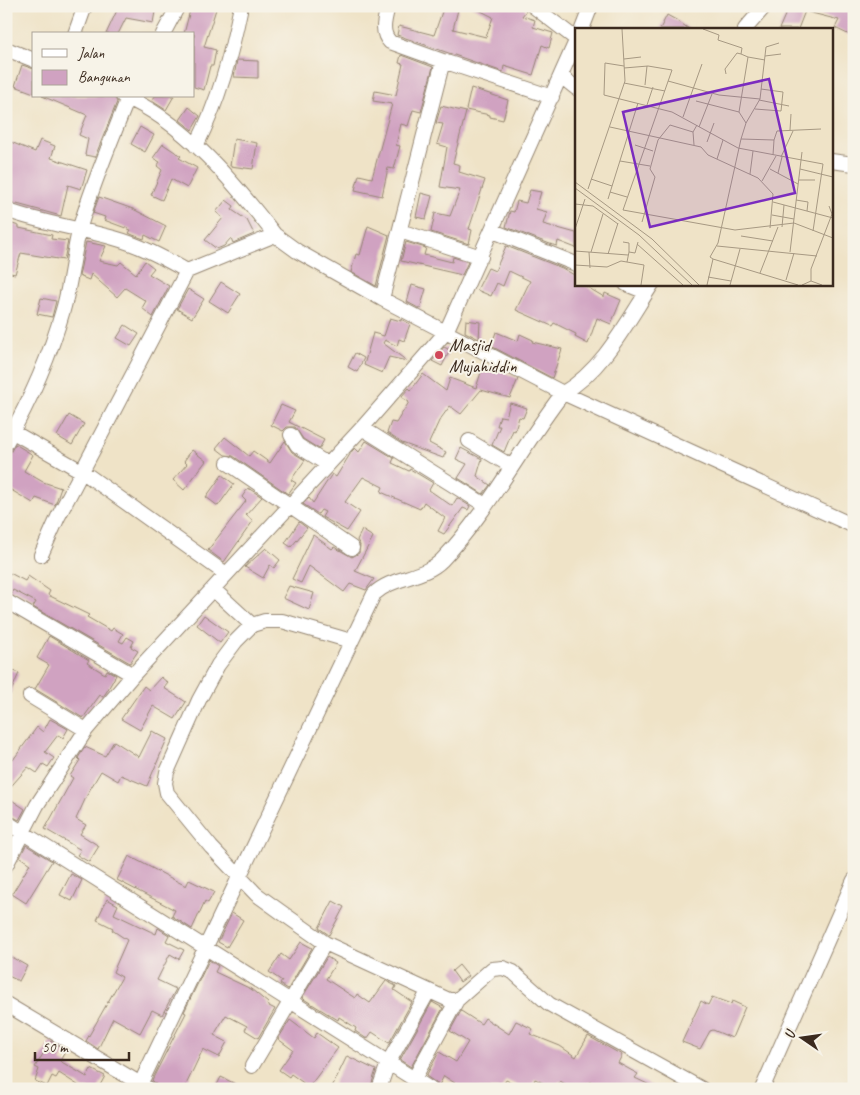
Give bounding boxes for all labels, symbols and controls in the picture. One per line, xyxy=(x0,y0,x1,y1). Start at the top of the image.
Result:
inset map xyxy=(575,28,832,285)
legend xyxy=(32,32,195,98)
text: Jalan xyxy=(77,44,105,63)
text: Bangunan xyxy=(78,68,131,87)
place label: Masjid Mujahiddin xyxy=(449,334,517,377)
marker: Masjid Mujahiddin xyxy=(433,349,445,361)
north arrow xyxy=(778,1012,828,1062)
text: U xyxy=(781,1027,800,1040)
scale bar xyxy=(35,1030,129,1062)
text: 50 m xyxy=(42,1038,69,1057)

